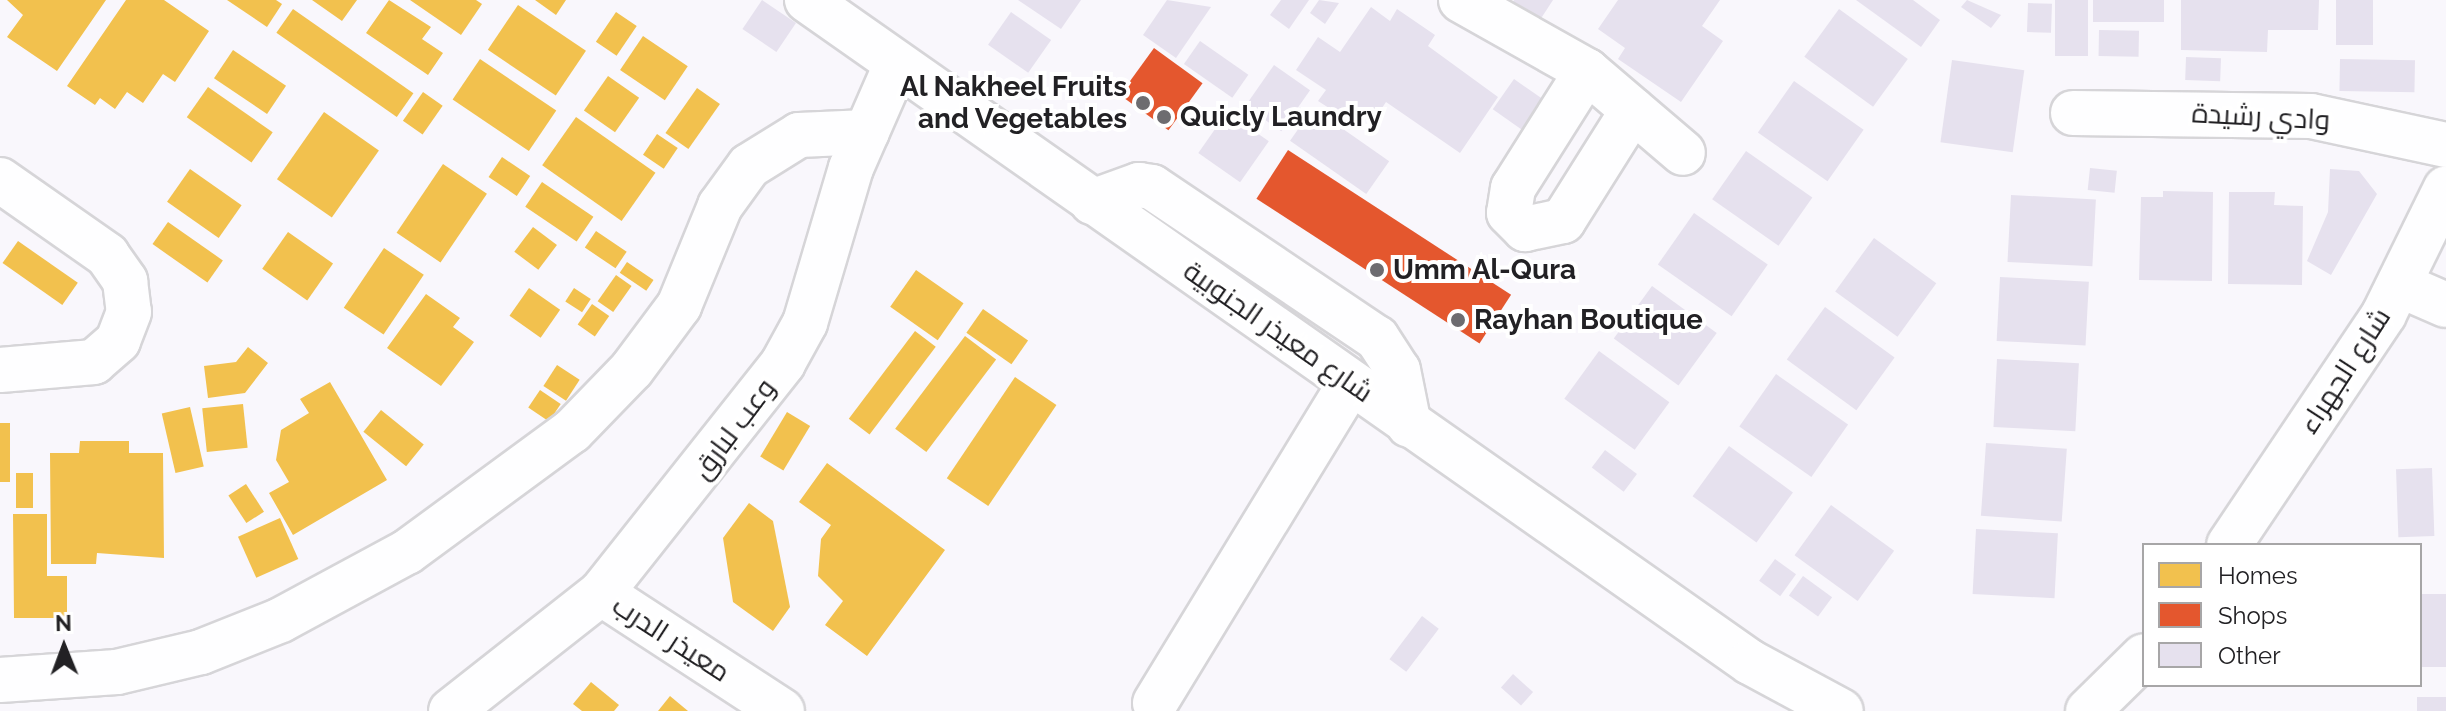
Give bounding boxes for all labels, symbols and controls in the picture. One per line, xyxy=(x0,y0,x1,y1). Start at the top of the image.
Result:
place label: Al Nakheel Fruits and Vegetables xyxy=(899,70,1127,136)
marker: Al Nakheel Fruits and Vegetables xyxy=(1134,94,1152,112)
street label: وادي رشيدة xyxy=(2191,97,2331,137)
place label: Quicly Laundry xyxy=(1180,100,1383,134)
marker: Quicly Laundry xyxy=(1155,108,1173,126)
place label: Umm Al-Qura xyxy=(1393,253,1577,287)
street label: شارع معيذر الجنوبية xyxy=(1177,254,1379,410)
marker: Umm Al-Qura xyxy=(1368,261,1386,279)
street label: شارع الجهراء xyxy=(2292,302,2398,440)
place label: Rayhan Boutique xyxy=(1474,303,1703,337)
marker: Rayhan Boutique xyxy=(1449,311,1467,329)
street label: وعب لبارق xyxy=(685,372,783,486)
legend xyxy=(2142,543,2422,687)
text: Homes xyxy=(2218,561,2298,590)
street label: معيذر الدرب xyxy=(606,589,736,689)
text: Shops xyxy=(2218,601,2287,630)
north arrow xyxy=(24,607,104,687)
text: N xyxy=(55,610,72,636)
text: Other xyxy=(2218,641,2281,670)

